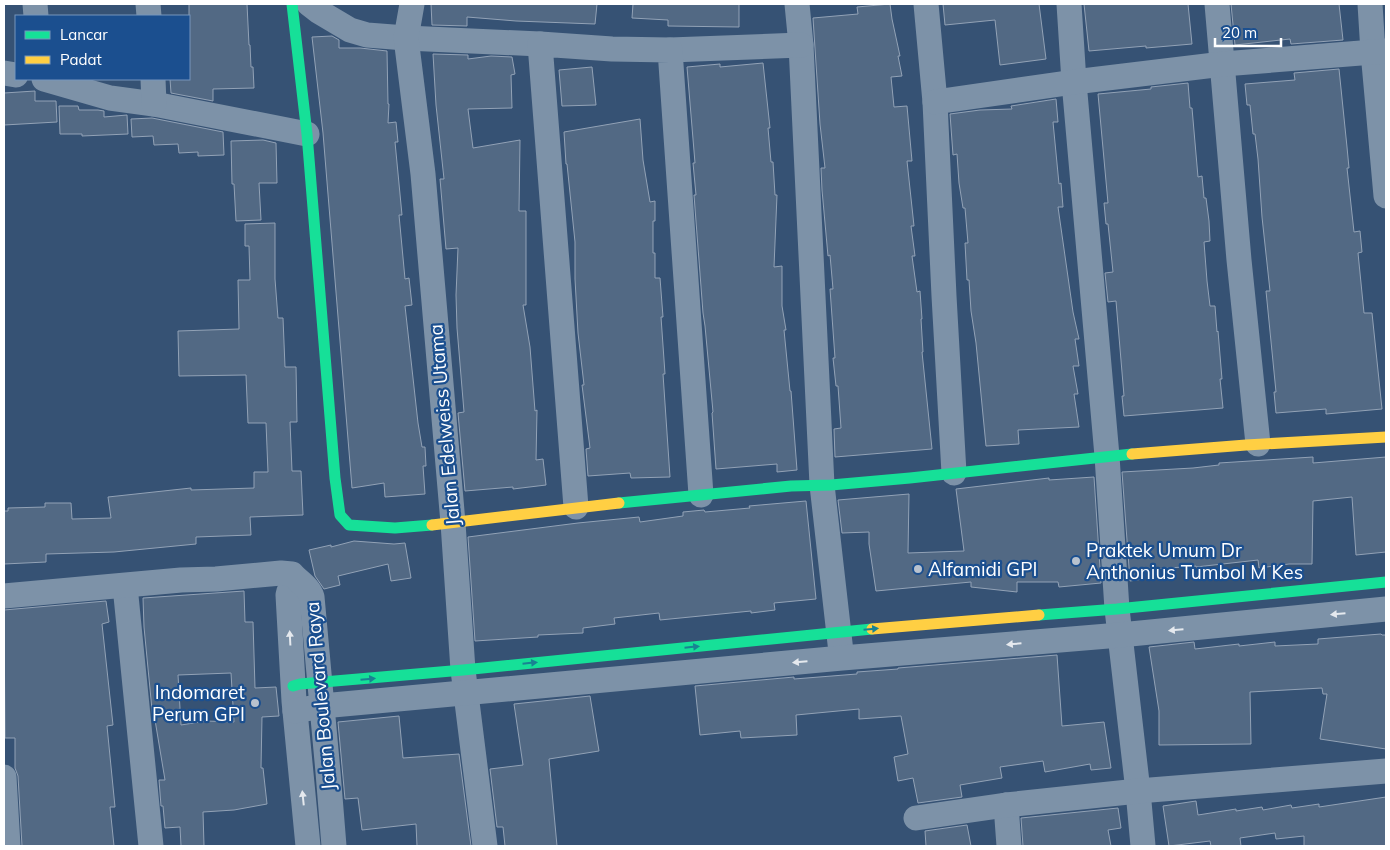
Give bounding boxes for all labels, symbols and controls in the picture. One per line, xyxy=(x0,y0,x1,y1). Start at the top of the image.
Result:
legend xyxy=(15,15,190,80)
scale bar xyxy=(1215,15,1281,47)
text: 20 m xyxy=(1222,23,1257,42)
text: Lancar xyxy=(60,25,108,44)
text: Padat xyxy=(60,50,102,69)
street label: Jalan Edelweiss Utama xyxy=(423,323,465,527)
place label: Praktek Umum Dr Anthonius Tumbol M Kes xyxy=(1086,538,1303,584)
marker: Praktek Umum Dr Anthonius Tumbol M Kes xyxy=(1070,555,1082,567)
place label: Alfamidi GPI xyxy=(928,557,1037,581)
marker: Alfamidi GPI xyxy=(912,563,924,575)
street label: Jalan Boulevard Raya xyxy=(300,601,340,791)
one-way arrow xyxy=(1329,610,1345,618)
one-way arrow xyxy=(863,625,879,633)
one-way arrow xyxy=(1168,626,1184,634)
one-way arrow xyxy=(285,629,293,645)
one-way arrow xyxy=(1006,640,1022,648)
one-way arrow xyxy=(684,643,700,651)
one-way arrow xyxy=(792,658,808,666)
one-way arrow xyxy=(522,659,538,667)
one-way arrow xyxy=(361,675,377,683)
place label: Indomaret Perum GPI xyxy=(152,680,245,726)
marker: Indomaret Perum GPI xyxy=(249,697,261,709)
one-way arrow xyxy=(299,789,307,805)

